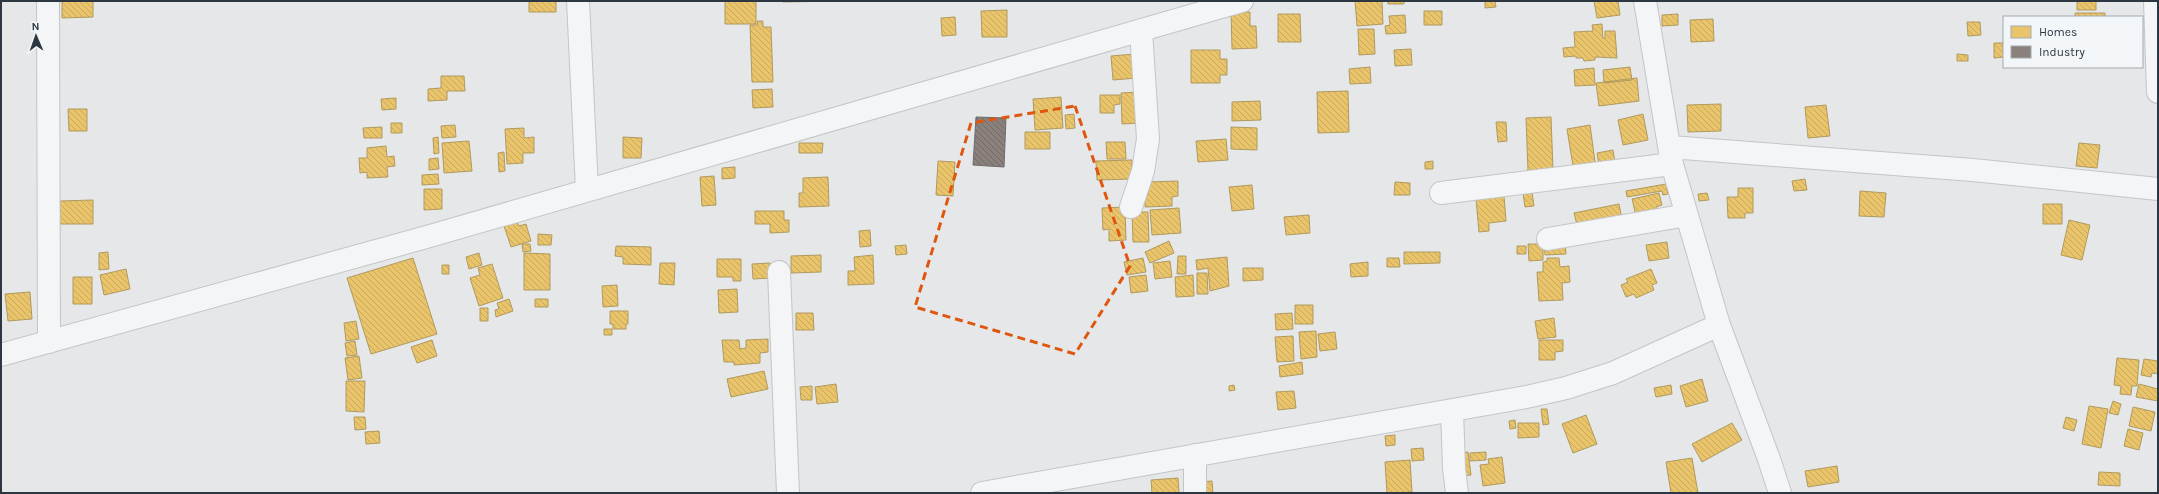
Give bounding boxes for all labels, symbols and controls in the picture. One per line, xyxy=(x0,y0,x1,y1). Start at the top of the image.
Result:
north arrow xyxy=(16,16,56,56)
legend xyxy=(2003,16,2143,68)
text: N xyxy=(31,20,40,33)
text: Homes xyxy=(2039,25,2077,39)
text: Industry xyxy=(2039,45,2085,59)

